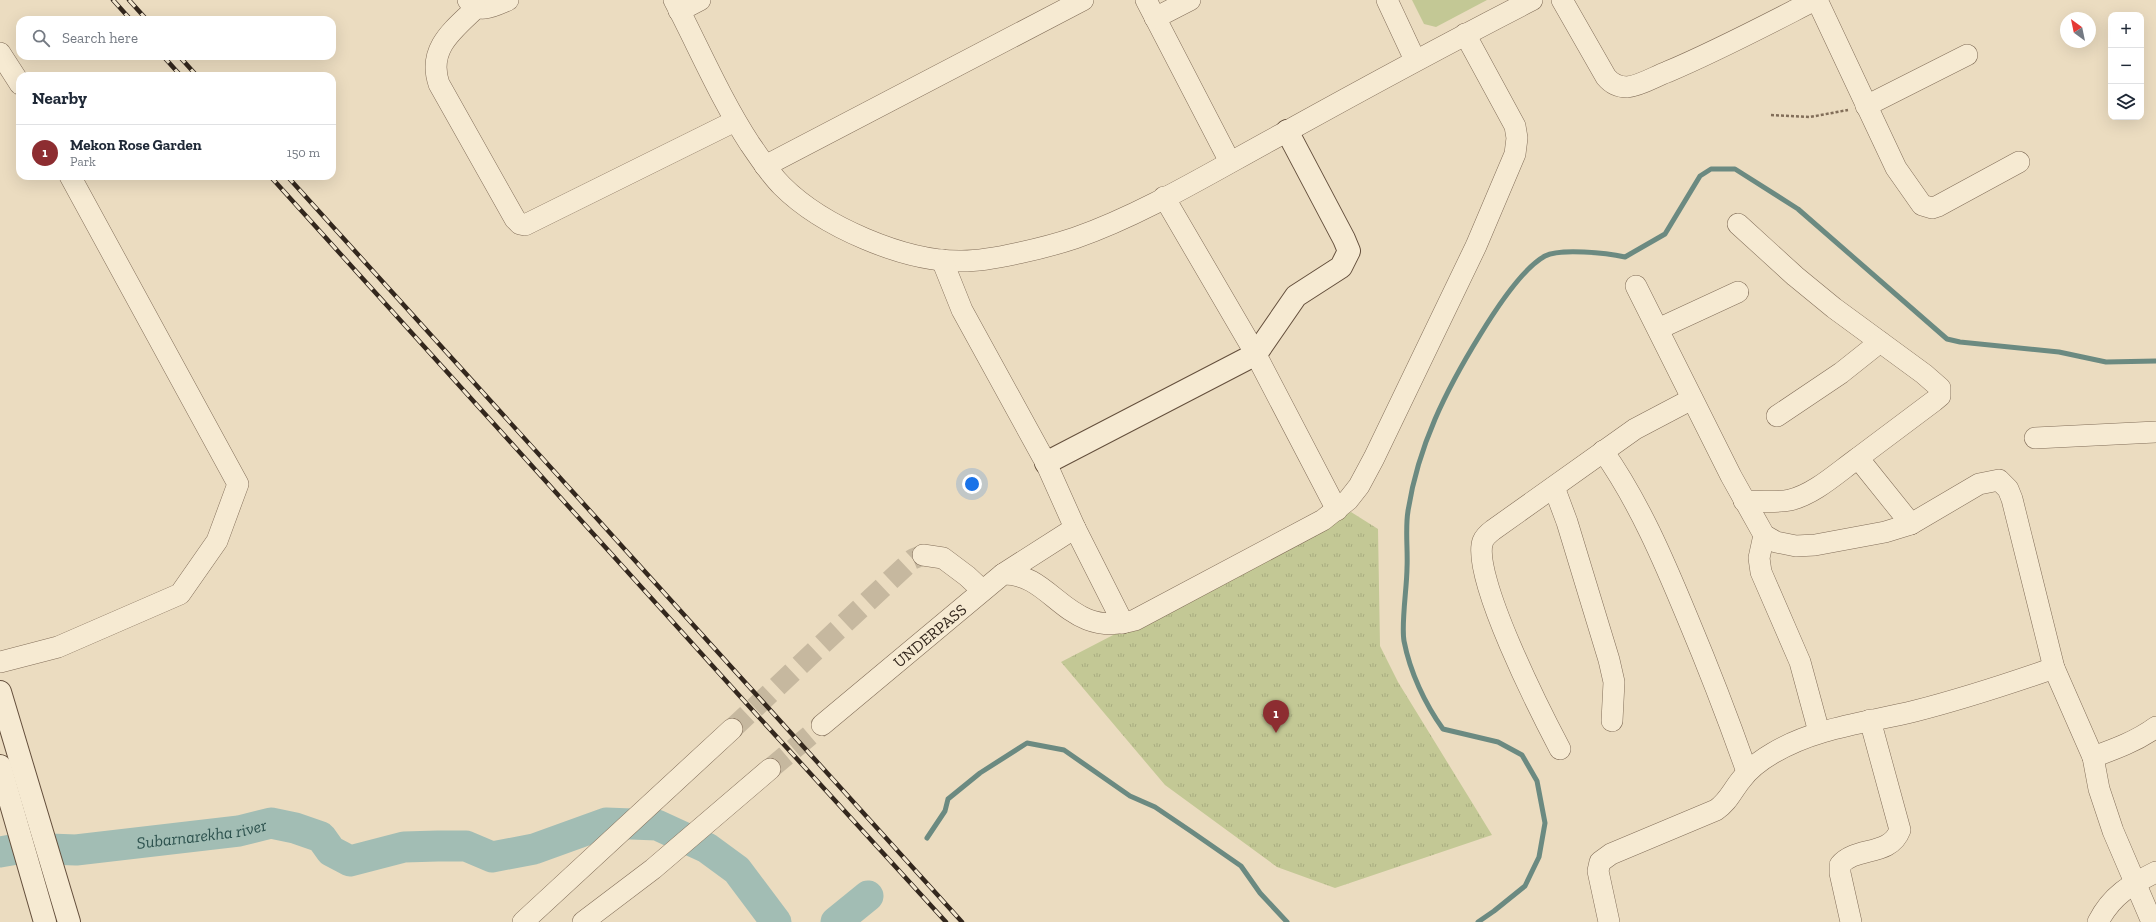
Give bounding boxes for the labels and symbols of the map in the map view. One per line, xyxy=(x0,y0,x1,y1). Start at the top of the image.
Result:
north arrow xyxy=(2060,12,2096,48)
your location xyxy=(962,474,982,494)
street label: UNDERPASS xyxy=(889,599,970,671)
pin: 1 xyxy=(1263,700,1289,733)
water label: Subarnarekha river xyxy=(135,814,269,853)

